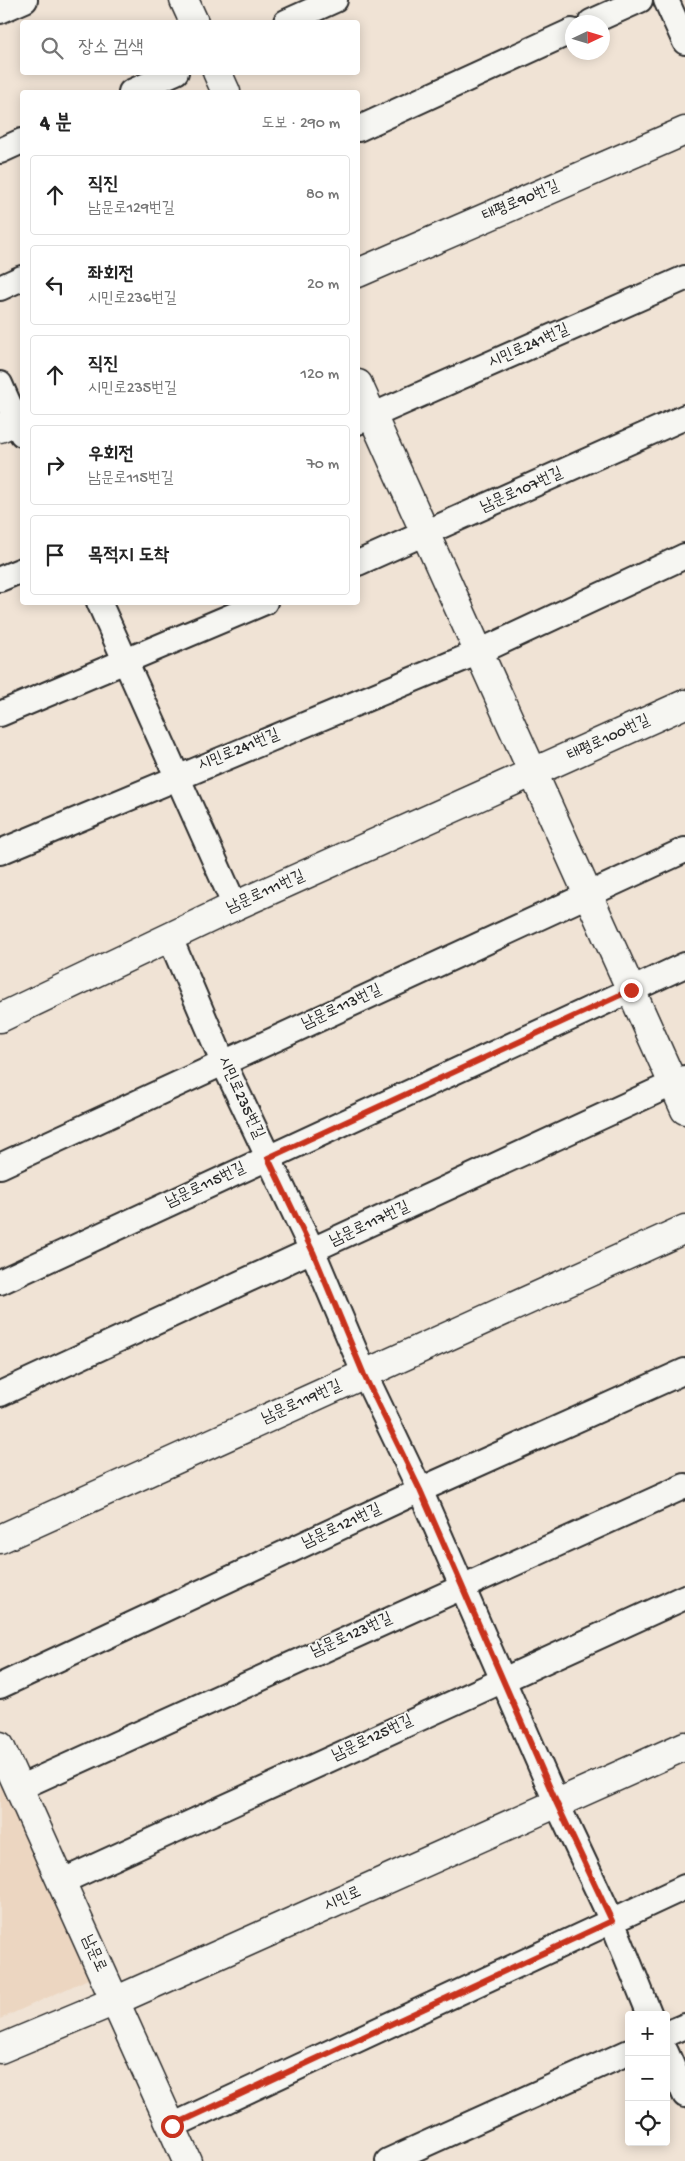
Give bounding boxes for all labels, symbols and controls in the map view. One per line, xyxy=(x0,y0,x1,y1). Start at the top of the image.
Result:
north arrow xyxy=(565,15,610,60)
search box xyxy=(20,20,360,75)
icon: search xyxy=(38,34,66,62)
text: 장소 검색 xyxy=(78,37,144,60)
text: 4 분 xyxy=(40,112,72,137)
text: 도보 · 290 m xyxy=(262,115,340,134)
text: 직진 xyxy=(88,174,119,197)
street label: 태평로90번길 xyxy=(480,177,562,227)
icon: ahead xyxy=(41,181,69,209)
text: 80 m xyxy=(306,186,339,205)
text: 남문로129번길 xyxy=(88,200,175,219)
text: 좌회전 xyxy=(88,264,134,287)
icon: left xyxy=(41,271,69,299)
text: 20 m xyxy=(307,276,339,295)
text: 시민로236번길 xyxy=(88,290,177,309)
street label: 시민로241번길 xyxy=(486,321,572,373)
text: 직진 xyxy=(88,354,119,377)
icon: ahead xyxy=(41,361,69,389)
text: 120 m xyxy=(300,366,339,385)
text: 시민로235번길 xyxy=(88,380,177,399)
text: 우회전 xyxy=(88,444,134,467)
icon: right xyxy=(41,451,69,479)
text: 70 m xyxy=(306,456,339,475)
street label: 남문로107번길 xyxy=(478,464,566,518)
text: 남문로115번길 xyxy=(88,470,174,489)
icon: arrive xyxy=(41,541,69,569)
text: 목적지 도착 xyxy=(88,545,169,568)
street label: 태평로100번길 xyxy=(565,712,653,766)
street label: 시민로241번길 xyxy=(195,726,283,776)
street label: 남문로111번길 xyxy=(224,867,308,919)
route end xyxy=(620,979,643,1002)
street label: 남문로113번길 xyxy=(299,981,385,1035)
street label: 시민로235번길 xyxy=(213,1054,267,1142)
street label: 남문로115번길 xyxy=(163,1159,249,1213)
street label: 남문로117번길 xyxy=(327,1198,413,1252)
street label: 남문로119번길 xyxy=(259,1377,345,1429)
street label: 남문로121번길 xyxy=(299,1500,385,1554)
street label: 남문로123번길 xyxy=(308,1610,396,1662)
street label: 남문로125번길 xyxy=(330,1712,417,1766)
street label: 시민로 xyxy=(321,1883,365,1917)
street label: 남문로 xyxy=(76,1932,110,1976)
map controls xyxy=(625,2011,670,2146)
button: + xyxy=(625,2011,670,2056)
button: − xyxy=(625,2056,670,2101)
button: locate xyxy=(625,2101,670,2146)
route start xyxy=(161,2115,184,2138)

